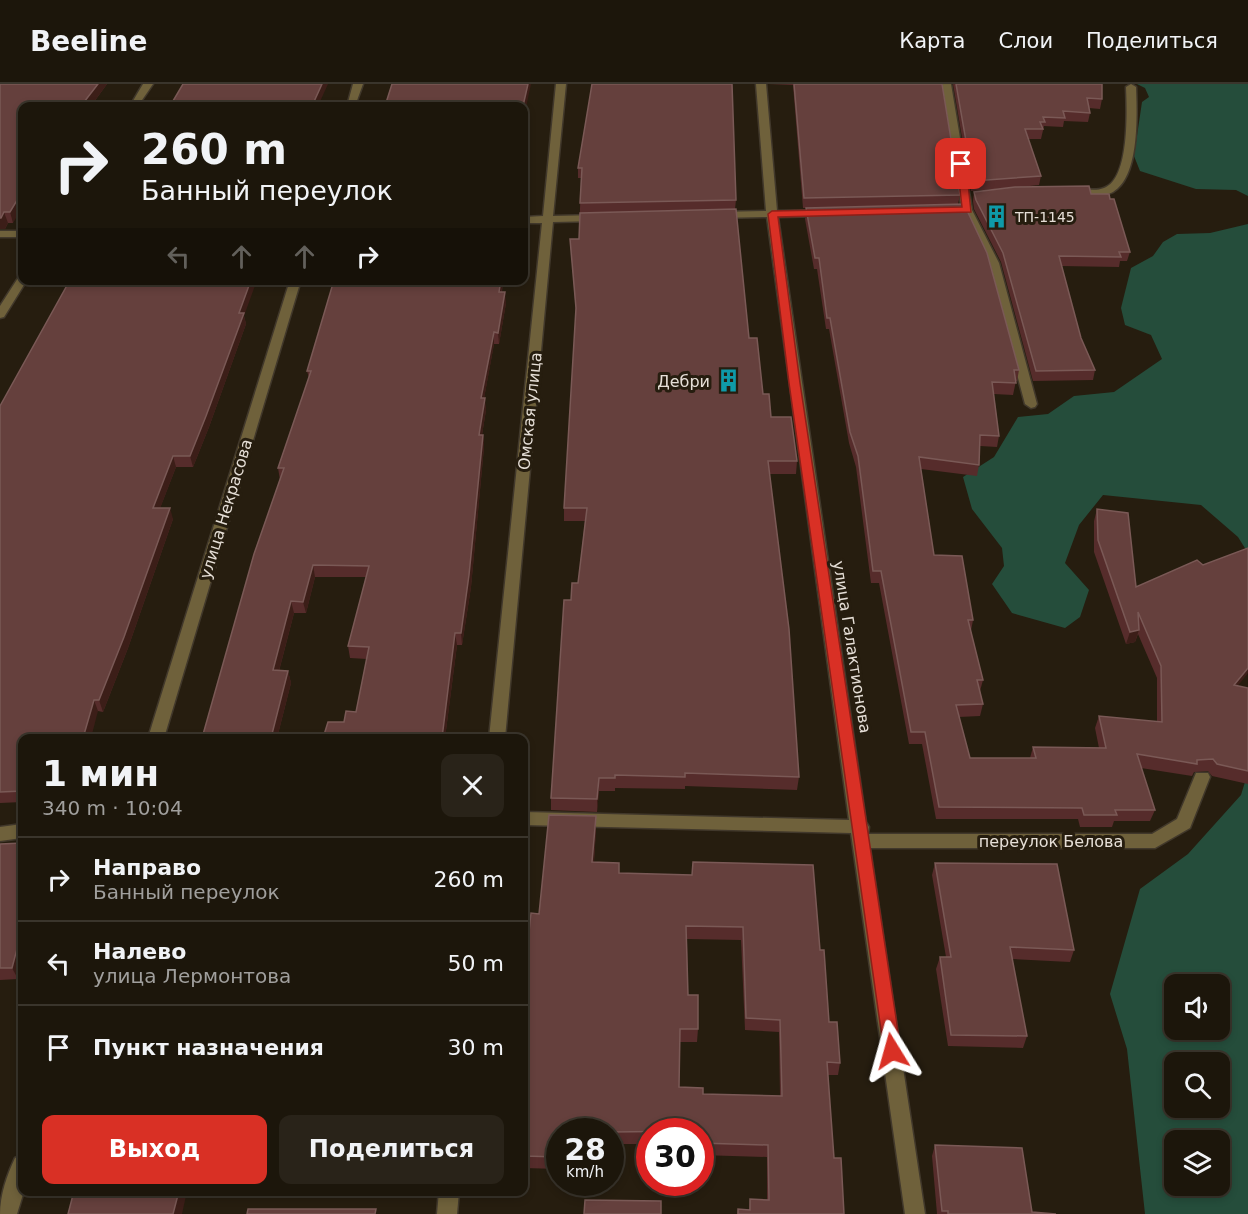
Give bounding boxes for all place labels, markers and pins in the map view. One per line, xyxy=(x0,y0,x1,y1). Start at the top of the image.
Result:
pin xyxy=(935,138,986,189)
building icon: ТП-1145 xyxy=(984,204,1010,230)
place label: ТП-1145 xyxy=(1014,209,1075,225)
building icon: Дебри xyxy=(715,368,741,394)
place label: Дебри xyxy=(657,372,710,391)

